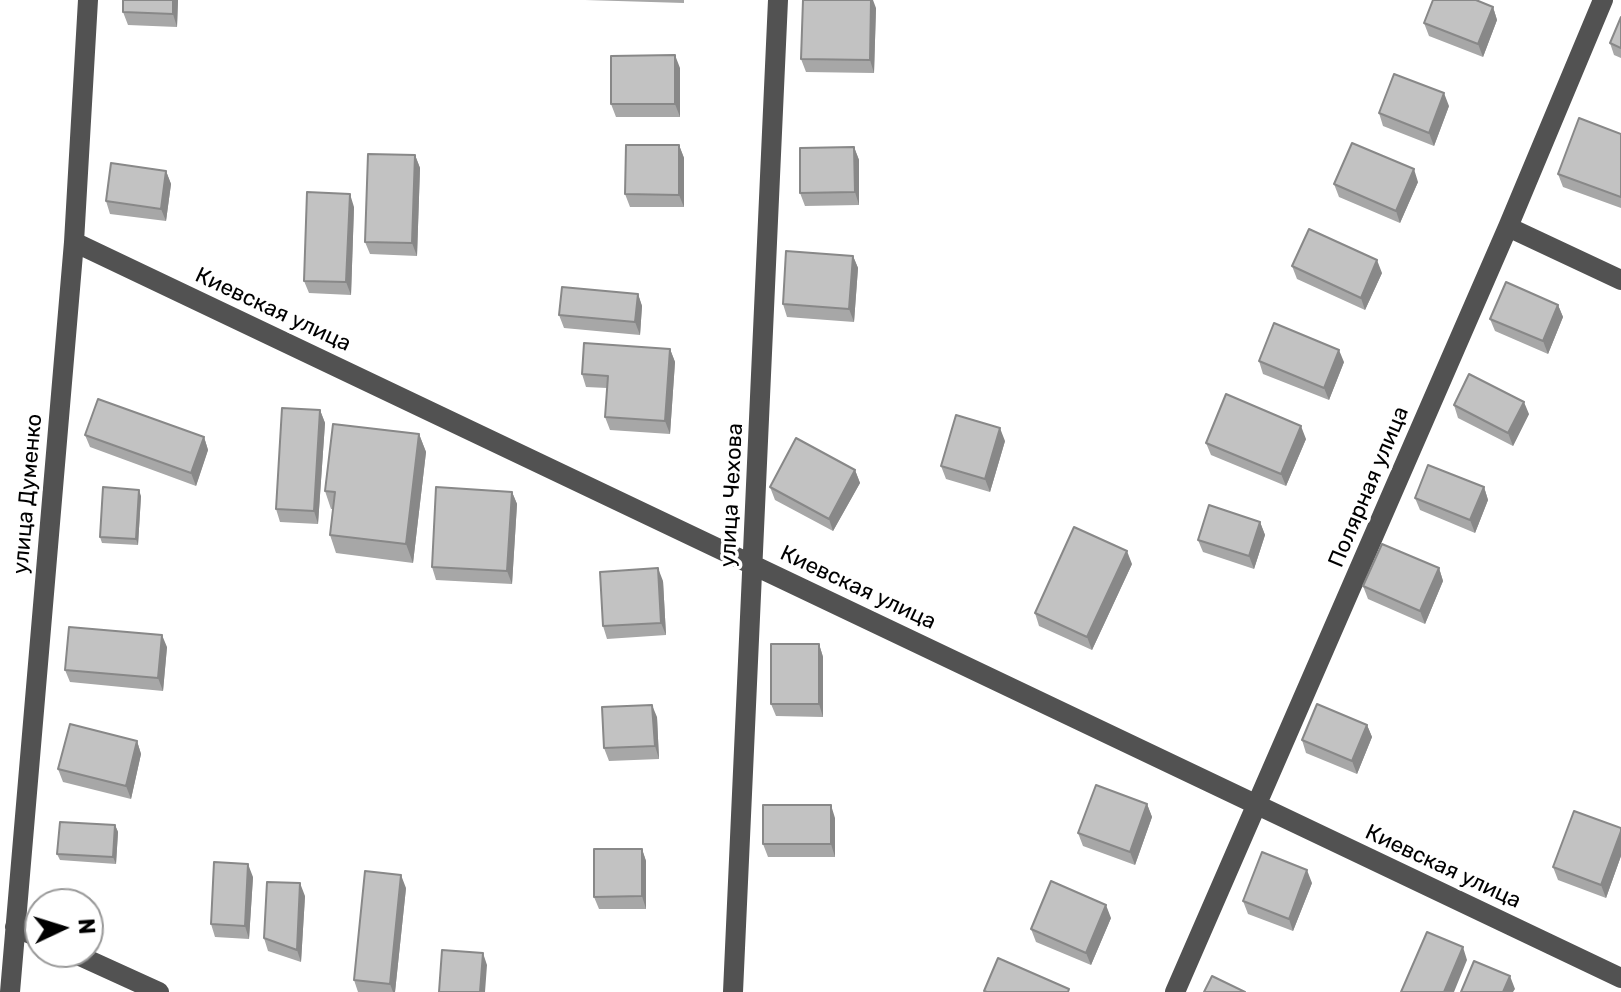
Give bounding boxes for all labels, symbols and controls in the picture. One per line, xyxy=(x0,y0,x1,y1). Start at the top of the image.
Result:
street label: Киевская улица xyxy=(191,262,355,358)
street label: Полярная улица xyxy=(1323,403,1415,571)
street label: улица Думенко xyxy=(8,413,48,575)
street label: улица Чехова xyxy=(715,422,749,568)
street label: Киевская улица xyxy=(776,540,940,636)
street label: Киевская улица xyxy=(1361,819,1525,915)
north arrow xyxy=(24,888,104,968)
text: N xyxy=(72,918,100,935)

